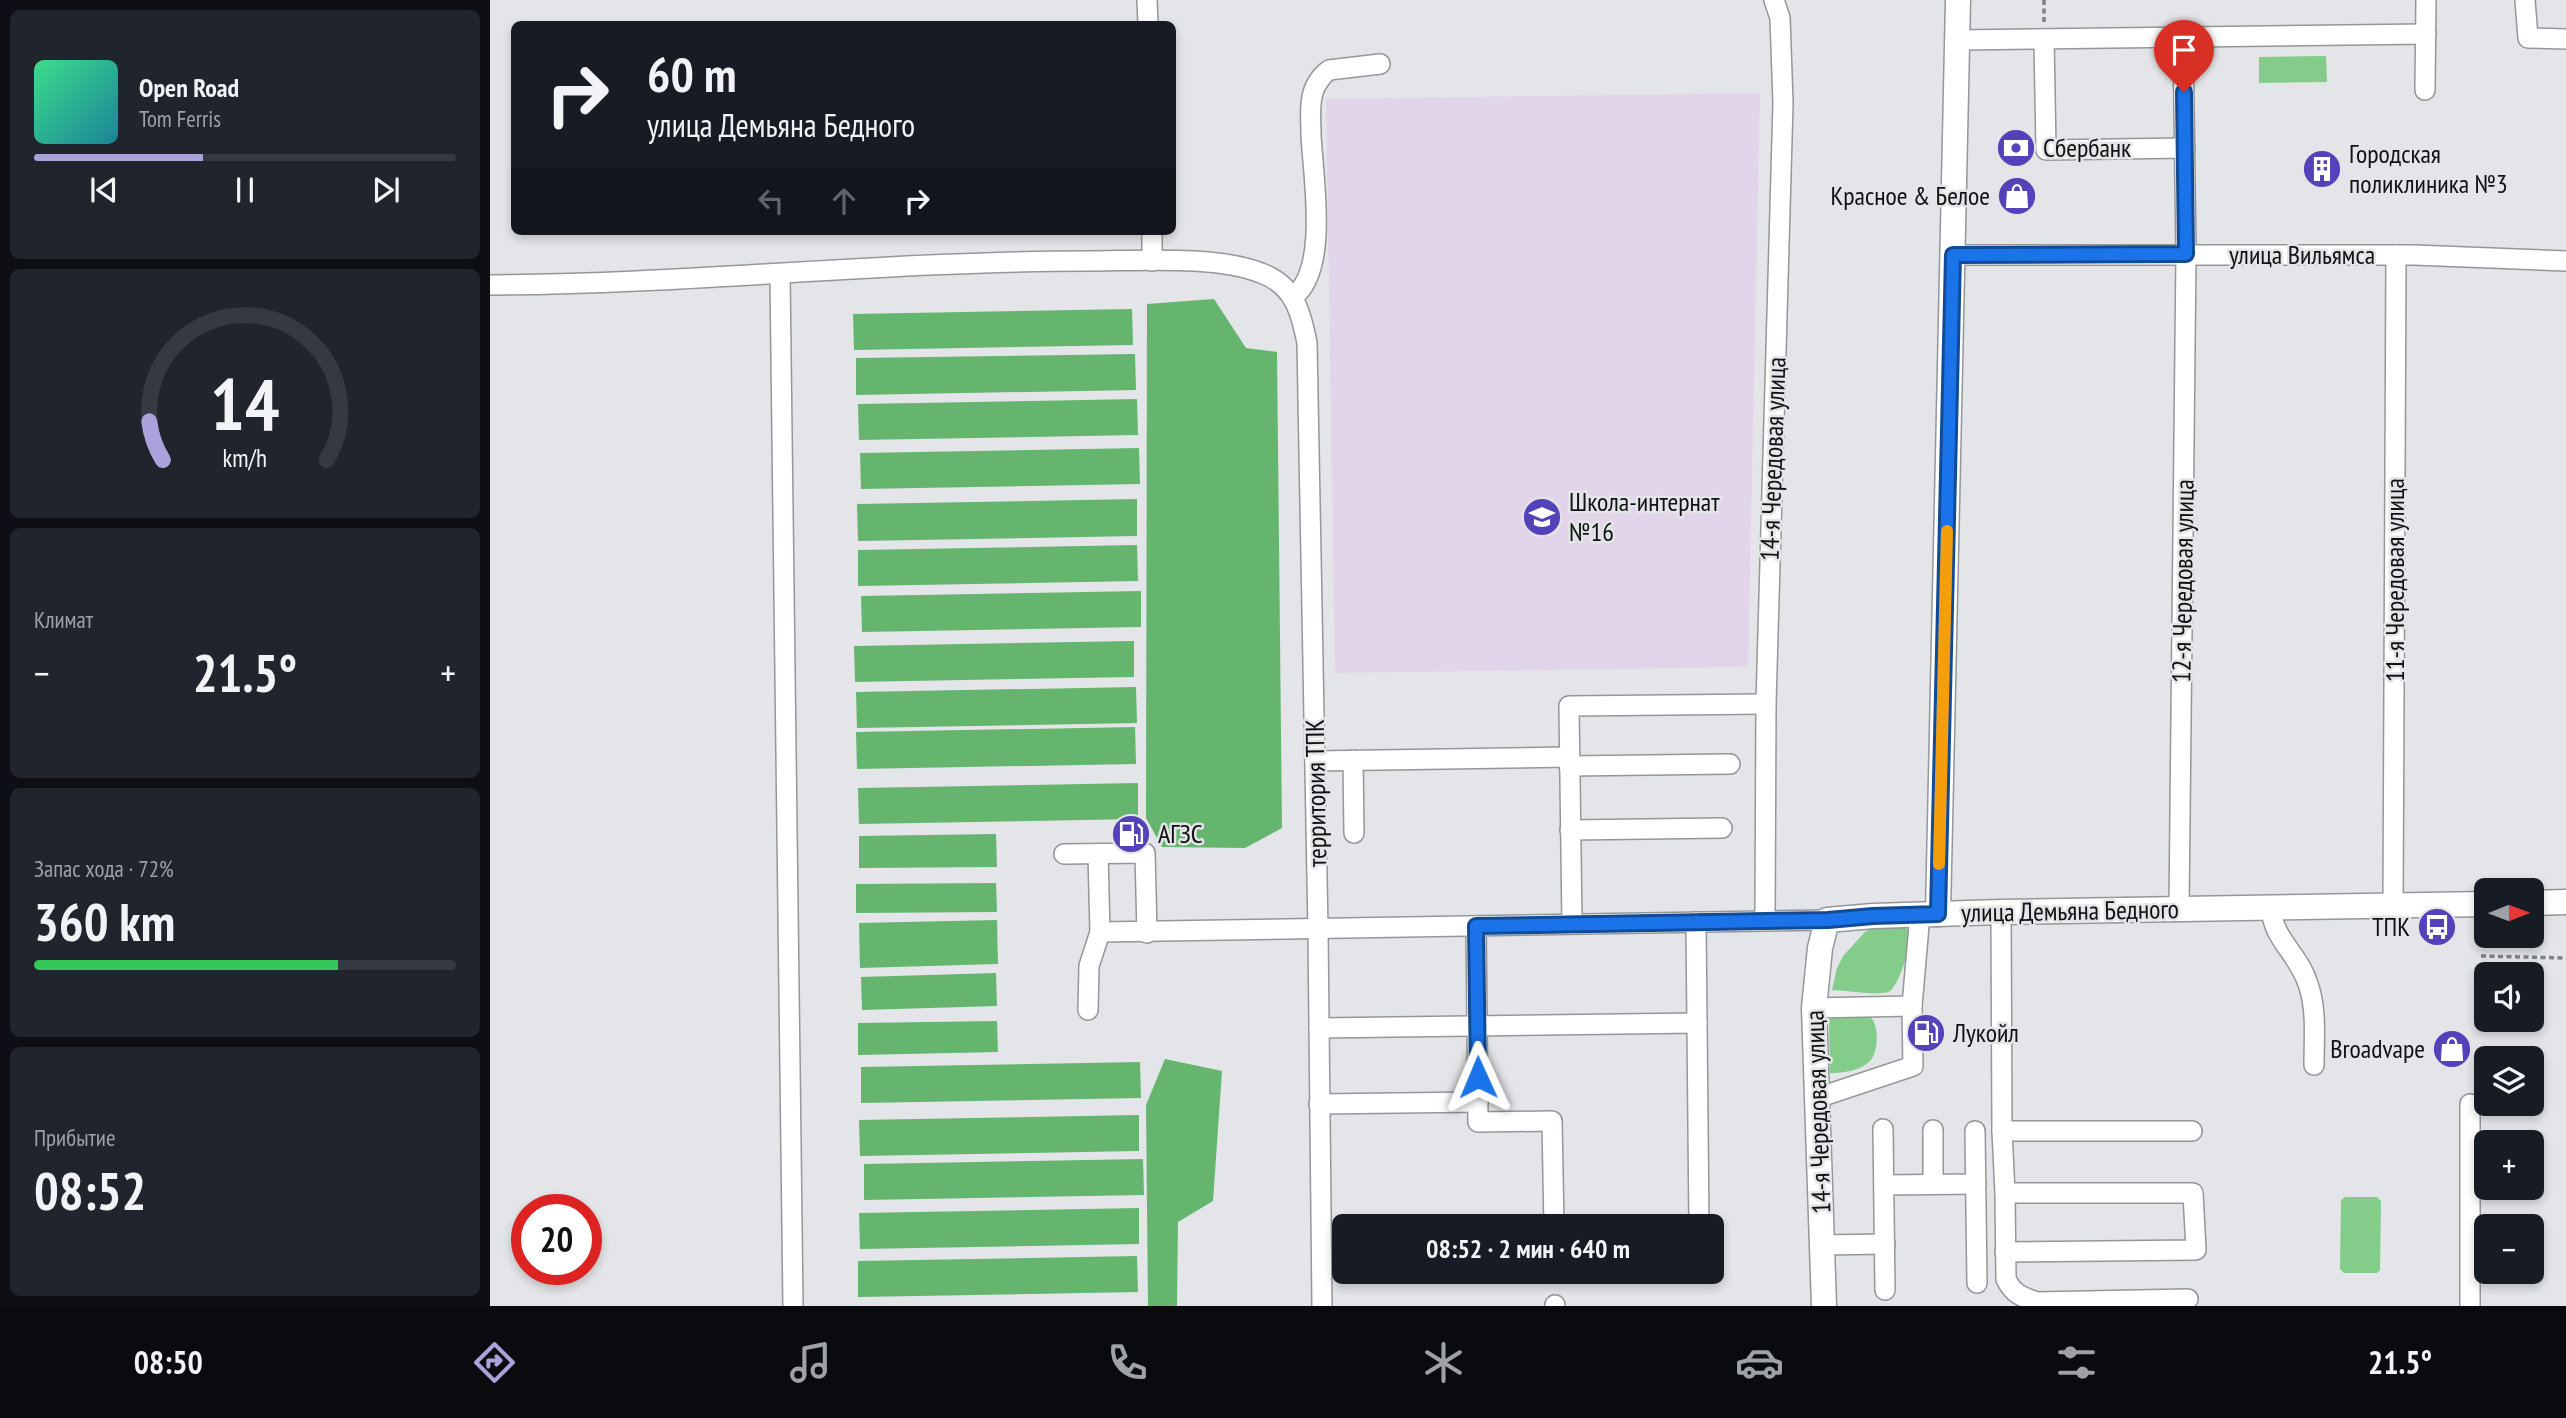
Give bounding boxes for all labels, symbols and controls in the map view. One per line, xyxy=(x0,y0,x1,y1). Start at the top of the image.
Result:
pin xyxy=(2154,20,2214,92)
icon: arrive xyxy=(2165,31,2203,69)
text: 60 m xyxy=(647,42,736,106)
icon: right xyxy=(532,49,623,140)
text: Open Road xyxy=(139,71,239,104)
text: Tom Ferris xyxy=(139,104,221,133)
text: улица Демьяна Бедного xyxy=(647,104,915,146)
bank icon: Сбербанк xyxy=(1995,127,2037,169)
place label: Сбербанк xyxy=(2043,131,2131,164)
place label: Городская поликлиника №3 xyxy=(2349,137,2508,200)
building icon: Городская поликлиника №3 xyxy=(2301,148,2343,190)
icon: previous xyxy=(85,171,123,209)
icon: pause xyxy=(226,171,264,209)
icon: next xyxy=(367,171,405,209)
shop icon: Красное & Белое xyxy=(1996,175,2038,217)
place label: Красное & Белое xyxy=(1830,179,1990,212)
icon: left xyxy=(752,182,790,220)
icon: ahead xyxy=(825,182,863,220)
icon: right xyxy=(898,182,936,220)
street label: улица Вильямса xyxy=(2229,238,2375,271)
text: 14 xyxy=(210,356,280,450)
street label: 14-я Чередовая улица xyxy=(1752,357,1793,561)
text: km/h xyxy=(223,442,267,474)
street label: 11-я Чередовая улица xyxy=(2378,478,2411,682)
street label: 12-я Чередовая улица xyxy=(2164,479,2201,683)
place label: Школа-интернат №16 xyxy=(1569,485,1720,548)
school or university icon: Школа-интернат №16 xyxy=(1521,496,1563,538)
text: Климат xyxy=(34,605,93,634)
text: 21.5° xyxy=(193,639,297,706)
text: − xyxy=(34,648,50,697)
text: + xyxy=(440,648,456,697)
street label: территория ТПК xyxy=(1298,719,1333,867)
fuel station icon: АГЗС xyxy=(1110,813,1152,855)
place label: АГЗС xyxy=(1158,817,1203,850)
text: Запас хода · 72% xyxy=(34,854,174,883)
north arrow xyxy=(2474,878,2544,948)
map controls xyxy=(2474,878,2544,1284)
text: 360 km xyxy=(34,888,175,955)
street label: улица Демьяна Бедного xyxy=(1961,892,2179,929)
bus stop icon: ТПК xyxy=(2416,906,2458,948)
place label: ТПК xyxy=(2372,910,2410,943)
button: sound xyxy=(2474,962,2544,1032)
street label: 14-я Чередовая улица xyxy=(1797,1010,1838,1214)
fuel station icon: Лукойл xyxy=(1905,1012,1947,1054)
place label: Лукойл xyxy=(1952,1016,2019,1049)
shop icon: Broadvape xyxy=(2431,1028,2473,1070)
place label: Broadvape xyxy=(2330,1032,2425,1065)
position arrow xyxy=(1441,1040,1515,1114)
button: layers xyxy=(2474,1046,2544,1116)
text: Прибытие xyxy=(34,1123,115,1152)
button: + xyxy=(2474,1130,2544,1200)
text: 08:52 xyxy=(34,1157,146,1224)
speed limit sign: 20 xyxy=(511,1194,602,1285)
button: − xyxy=(2474,1214,2544,1284)
text: 08:52 · 2 мин · 640 m xyxy=(1426,1232,1630,1265)
icon: directions xyxy=(470,1338,519,1387)
icon: music xyxy=(786,1338,835,1387)
icon: phone xyxy=(1103,1338,1152,1387)
icon: climate xyxy=(1419,1338,1468,1387)
icon: car xyxy=(1735,1338,1784,1387)
icon: filters xyxy=(2052,1338,2101,1387)
text: 08:50 xyxy=(134,1341,203,1383)
text: 21.5° xyxy=(2368,1341,2432,1383)

